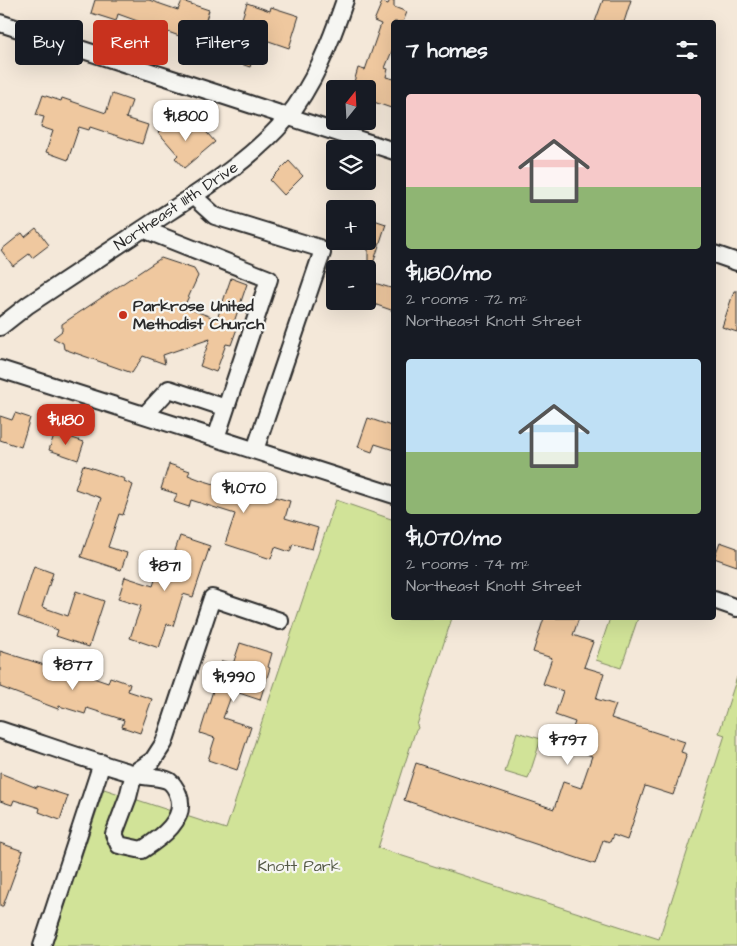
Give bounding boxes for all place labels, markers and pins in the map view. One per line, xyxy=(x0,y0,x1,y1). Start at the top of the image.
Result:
pin: $1,800 xyxy=(145,100,227,142)
place label: Parkrose United Methodist Church xyxy=(133,295,265,335)
marker: Parkrose United Methodist Church xyxy=(117,309,129,321)
pin: $1,180 xyxy=(25,404,107,446)
pin: $1,070 xyxy=(203,472,285,514)
pin: $871 xyxy=(135,550,195,592)
pin: $877 xyxy=(43,648,103,691)
pin: $1,990 xyxy=(193,660,275,703)
pin: $797 xyxy=(538,724,598,766)

